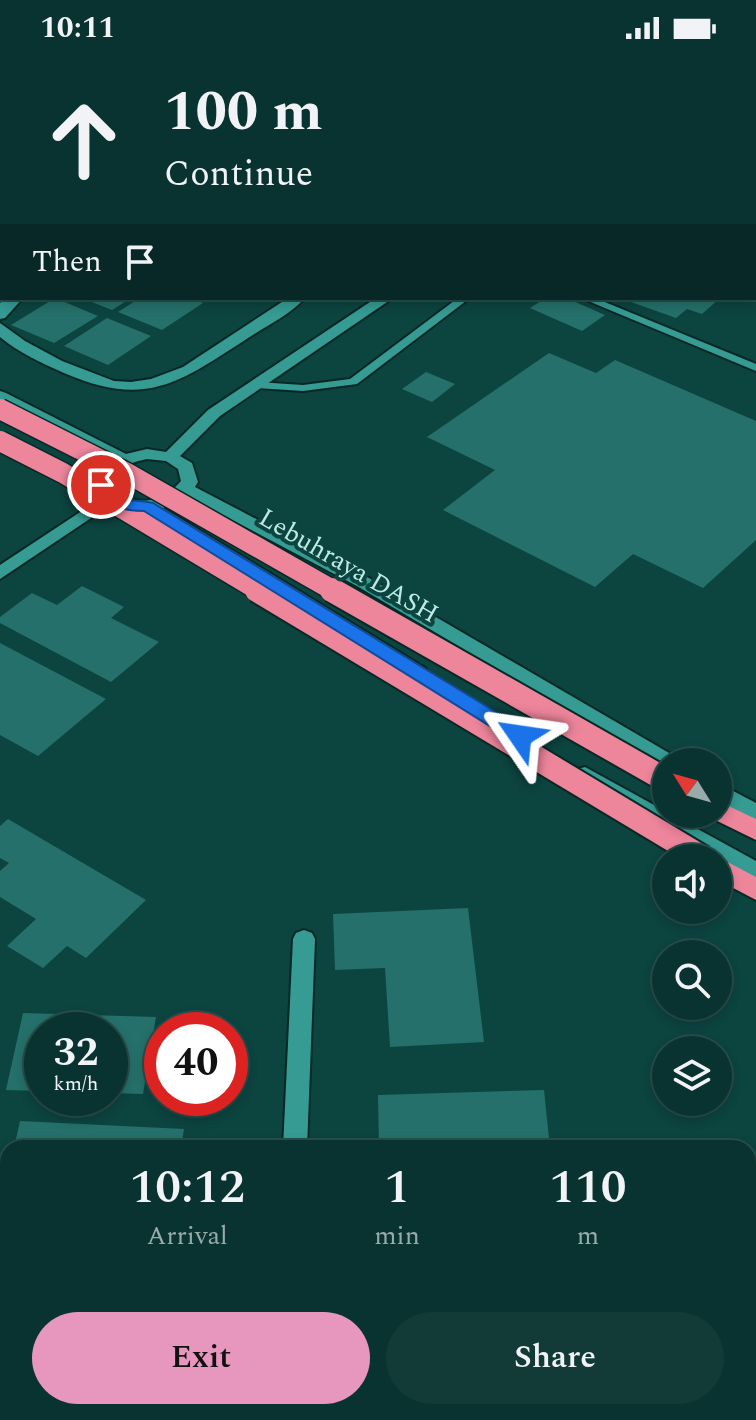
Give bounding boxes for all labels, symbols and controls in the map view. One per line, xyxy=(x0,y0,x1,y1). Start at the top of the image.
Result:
text: 10:11 xyxy=(40,5,115,51)
text: 100 m xyxy=(164,70,323,155)
icon: ahead xyxy=(32,88,136,192)
text: Continue xyxy=(164,147,313,202)
text: Then xyxy=(32,239,102,285)
icon: arrive xyxy=(118,240,162,284)
pin xyxy=(67,451,135,519)
icon: arrive xyxy=(79,463,123,507)
street label: Lebuhraya DASH xyxy=(251,498,446,634)
position arrow xyxy=(478,694,562,778)
north arrow xyxy=(652,748,732,828)
map controls xyxy=(652,748,732,1116)
button: sound xyxy=(652,844,732,924)
button: search xyxy=(652,940,732,1020)
speed limit sign: 40 xyxy=(144,1012,248,1116)
text: 32 xyxy=(54,1023,98,1084)
button: layers xyxy=(652,1036,732,1116)
text: km/h xyxy=(54,1069,99,1099)
text: 10:12 xyxy=(129,1151,245,1224)
text: 1 xyxy=(384,1151,410,1224)
text: 110 xyxy=(549,1151,627,1224)
text: Arrival xyxy=(147,1216,228,1256)
text: min xyxy=(374,1216,420,1256)
text: m xyxy=(577,1216,599,1256)
button: Exit xyxy=(32,1312,370,1404)
button: Share xyxy=(386,1312,724,1404)

